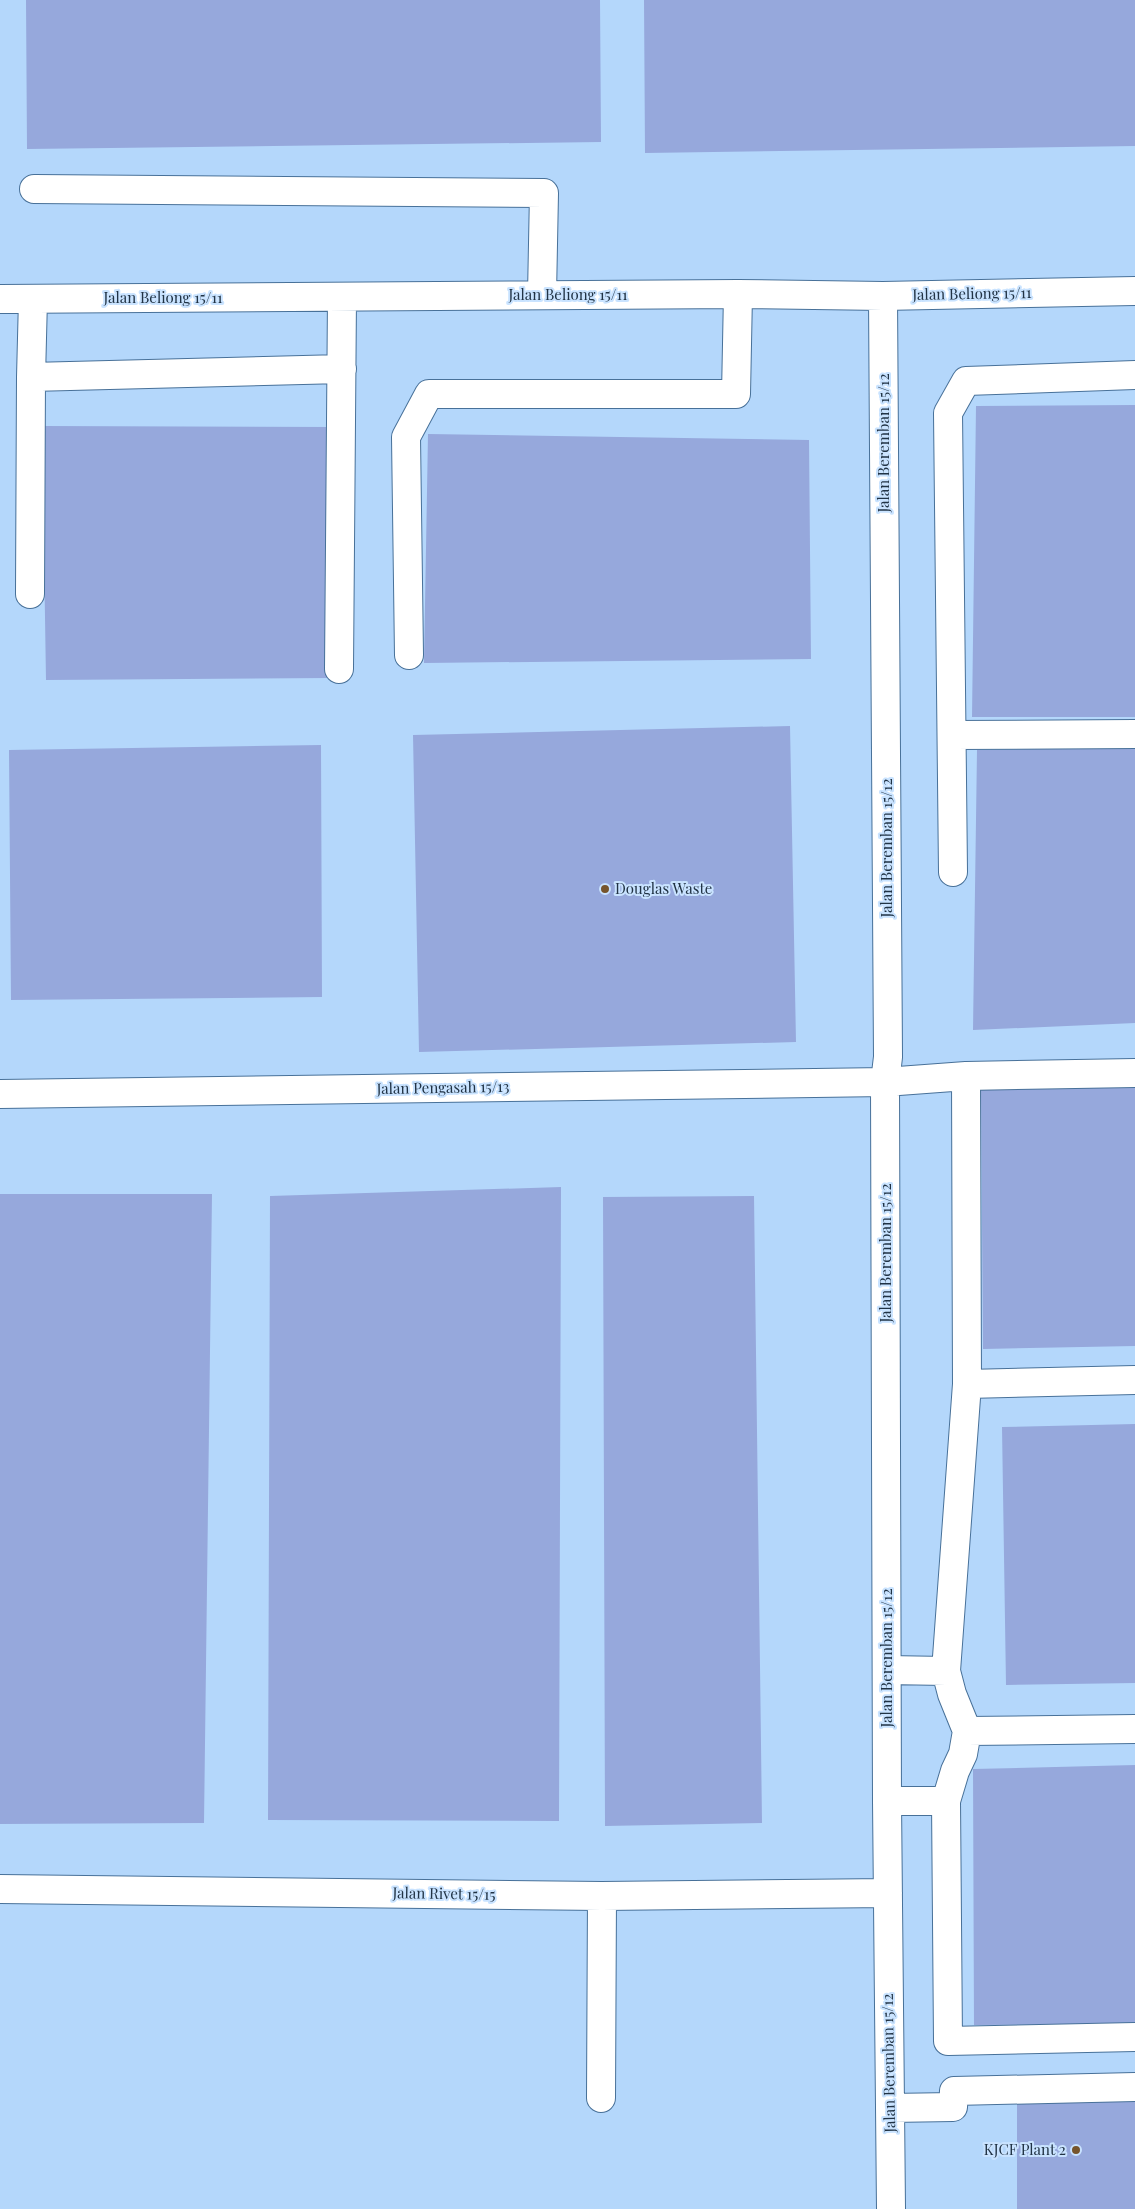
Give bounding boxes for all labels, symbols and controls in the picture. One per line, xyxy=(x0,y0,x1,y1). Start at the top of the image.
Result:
street label: Jalan Beliong 15/11 xyxy=(911,282,1032,304)
street label: Jalan Beliong 15/11 xyxy=(507,284,628,304)
street label: Jalan Beliong 15/11 xyxy=(102,287,223,307)
street label: Jalan Beremban 15/12 xyxy=(873,373,893,514)
street label: Jalan Beremban 15/12 xyxy=(876,778,896,919)
place label: Douglas Waste xyxy=(615,878,712,898)
marker: Douglas Waste xyxy=(599,883,611,895)
street label: Jalan Pengasah 15/13 xyxy=(375,1076,510,1098)
street label: Jalan Beremban 15/12 xyxy=(875,1183,895,1324)
street label: Jalan Beremban 15/12 xyxy=(876,1588,896,1729)
street label: Jalan Rivet 15/15 xyxy=(391,1882,496,1904)
street label: Jalan Beremban 15/12 xyxy=(877,1993,899,2134)
place label: KJCF Plant 2 xyxy=(984,2139,1066,2159)
marker: KJCF Plant 2 xyxy=(1070,2144,1082,2156)

